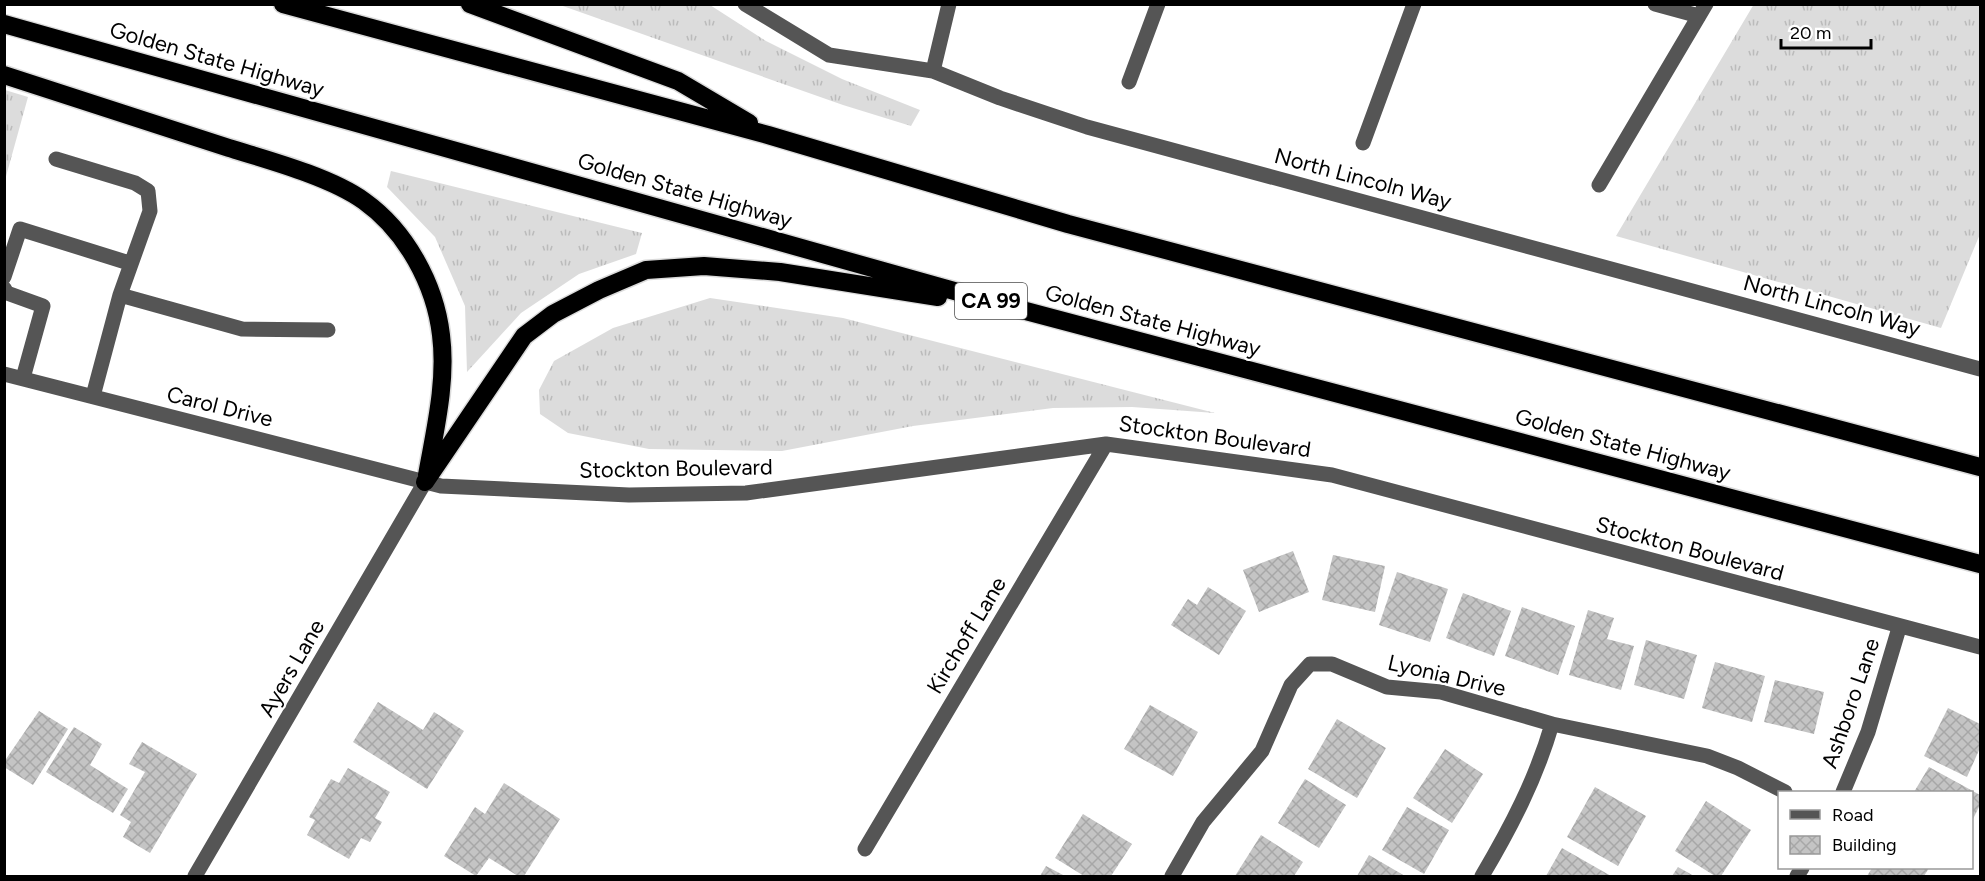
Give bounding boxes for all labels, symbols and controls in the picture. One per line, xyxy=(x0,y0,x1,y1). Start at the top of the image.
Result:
scale bar xyxy=(1781,12,1871,50)
street label: Golden State Highway xyxy=(106,16,328,103)
text: 20 m xyxy=(1790,22,1831,44)
street label: North Lincoln Way xyxy=(1271,142,1455,215)
street label: Golden State Highway xyxy=(574,147,796,234)
street label: North Lincoln Way xyxy=(1740,269,1924,342)
street label: Golden State Highway xyxy=(1042,279,1264,362)
road number: CA 99 xyxy=(955,283,1027,319)
street label: Carol Drive xyxy=(164,380,276,433)
street label: Golden State Highway xyxy=(1512,403,1734,486)
street label: Stockton Boulevard xyxy=(1117,410,1313,463)
street label: Stockton Boulevard xyxy=(579,453,773,484)
street label: Stockton Boulevard xyxy=(1593,510,1787,587)
street label: Kirchoff Lane xyxy=(921,572,1012,699)
street label: Ayers Lane xyxy=(253,615,330,722)
street label: Ashboro Lane xyxy=(1816,635,1885,772)
street label: Lyonia Drive xyxy=(1385,649,1509,702)
legend xyxy=(1778,791,1973,869)
text: Road xyxy=(1832,804,1873,826)
text: Building xyxy=(1832,834,1897,856)

